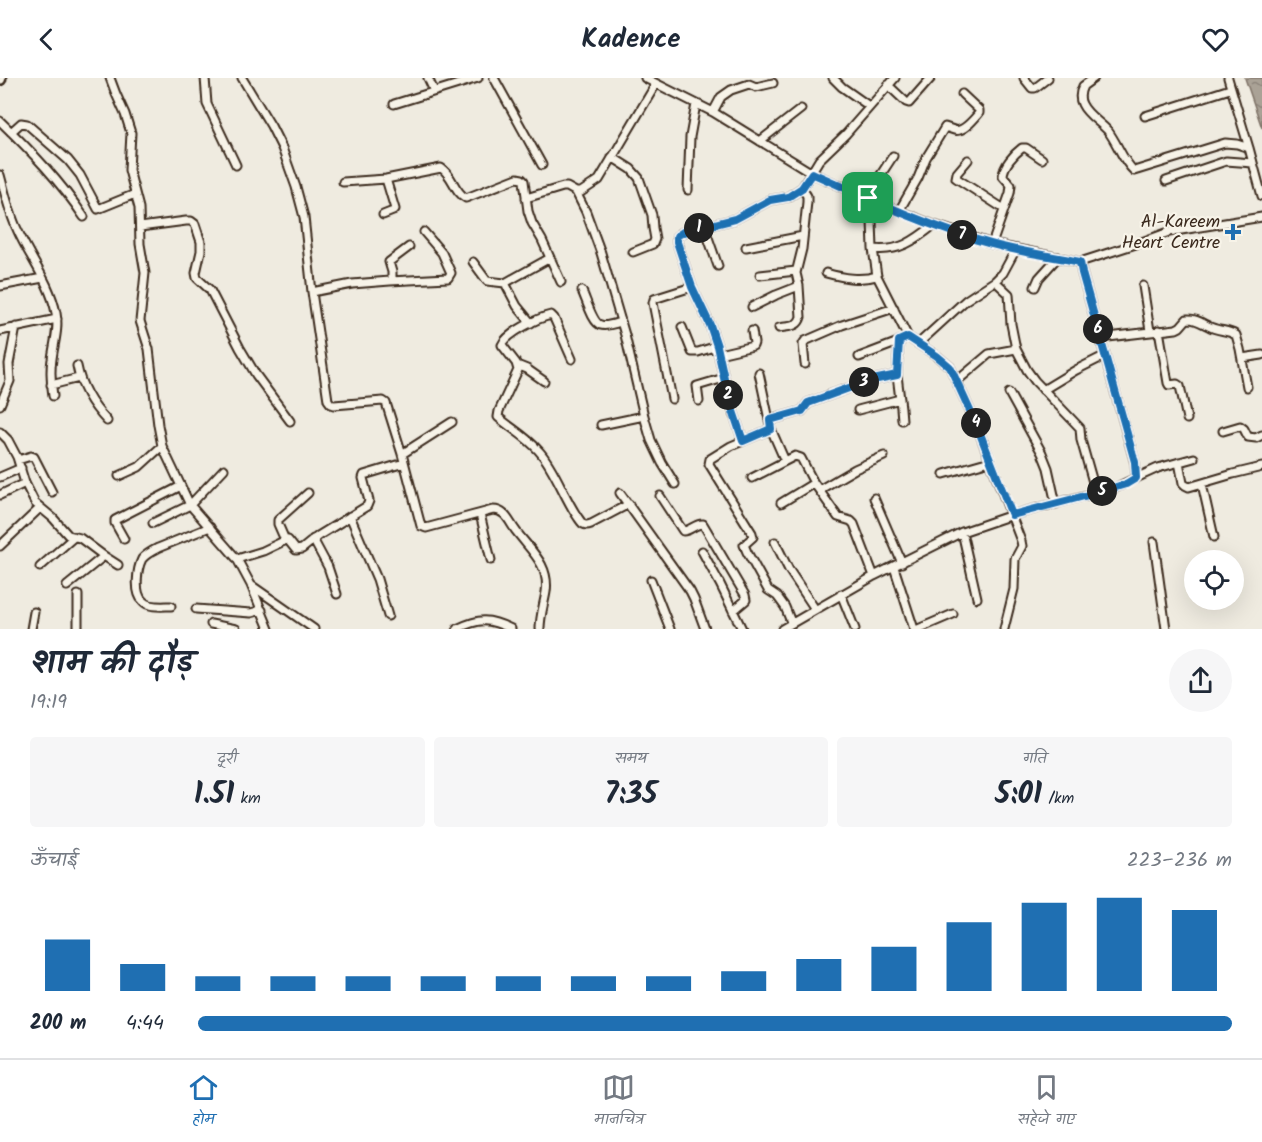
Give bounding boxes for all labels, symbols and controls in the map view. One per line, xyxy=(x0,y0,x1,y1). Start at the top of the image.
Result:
text: Kadence xyxy=(581,18,681,61)
icon: back xyxy=(30,23,63,56)
icon: heart xyxy=(1199,23,1232,56)
pin xyxy=(842,172,893,223)
icon: arrive xyxy=(851,181,884,214)
place label: Al-Kareem Heart Centre xyxy=(1122,208,1220,258)
pin: 1 xyxy=(684,213,714,243)
text: 1 xyxy=(697,215,701,240)
pin: 7 xyxy=(947,220,977,250)
text: 7 xyxy=(958,222,966,247)
marker: Al-Kareem Heart Centre xyxy=(1224,223,1242,241)
pin: 6 xyxy=(1083,314,1113,344)
text: 6 xyxy=(1094,316,1102,341)
pin: 3 xyxy=(849,367,879,397)
text: 3 xyxy=(860,369,868,394)
pin: 2 xyxy=(713,380,743,410)
text: 2 xyxy=(723,382,733,407)
pin: 4 xyxy=(961,408,991,438)
text: 4 xyxy=(972,410,980,435)
pin: 5 xyxy=(1087,476,1117,506)
text: 5 xyxy=(1098,478,1106,503)
map controls xyxy=(1184,550,1244,610)
button: locate xyxy=(1184,550,1244,610)
text: शाम की दौड़ xyxy=(30,638,193,691)
button: share xyxy=(1169,649,1232,712)
text: 19:19 xyxy=(30,687,67,719)
text: दूरी xyxy=(218,746,237,771)
text: समय xyxy=(615,746,647,771)
text: गति xyxy=(1023,746,1047,771)
text: 1.51 xyxy=(194,771,234,819)
text: 7:35 xyxy=(604,771,658,819)
text: 5:01 xyxy=(995,771,1042,819)
text: km xyxy=(234,786,261,811)
text: /km xyxy=(1042,786,1074,811)
text: ऊँचाई xyxy=(30,845,78,877)
text: 223–236 m xyxy=(1127,845,1232,877)
text: 200 m xyxy=(30,1008,86,1040)
text: 4:44 xyxy=(126,1008,164,1040)
tab: होम xyxy=(187,1071,220,1132)
tab: मानचित्र xyxy=(594,1071,644,1132)
tab: सहेजे गए xyxy=(1018,1071,1075,1132)

